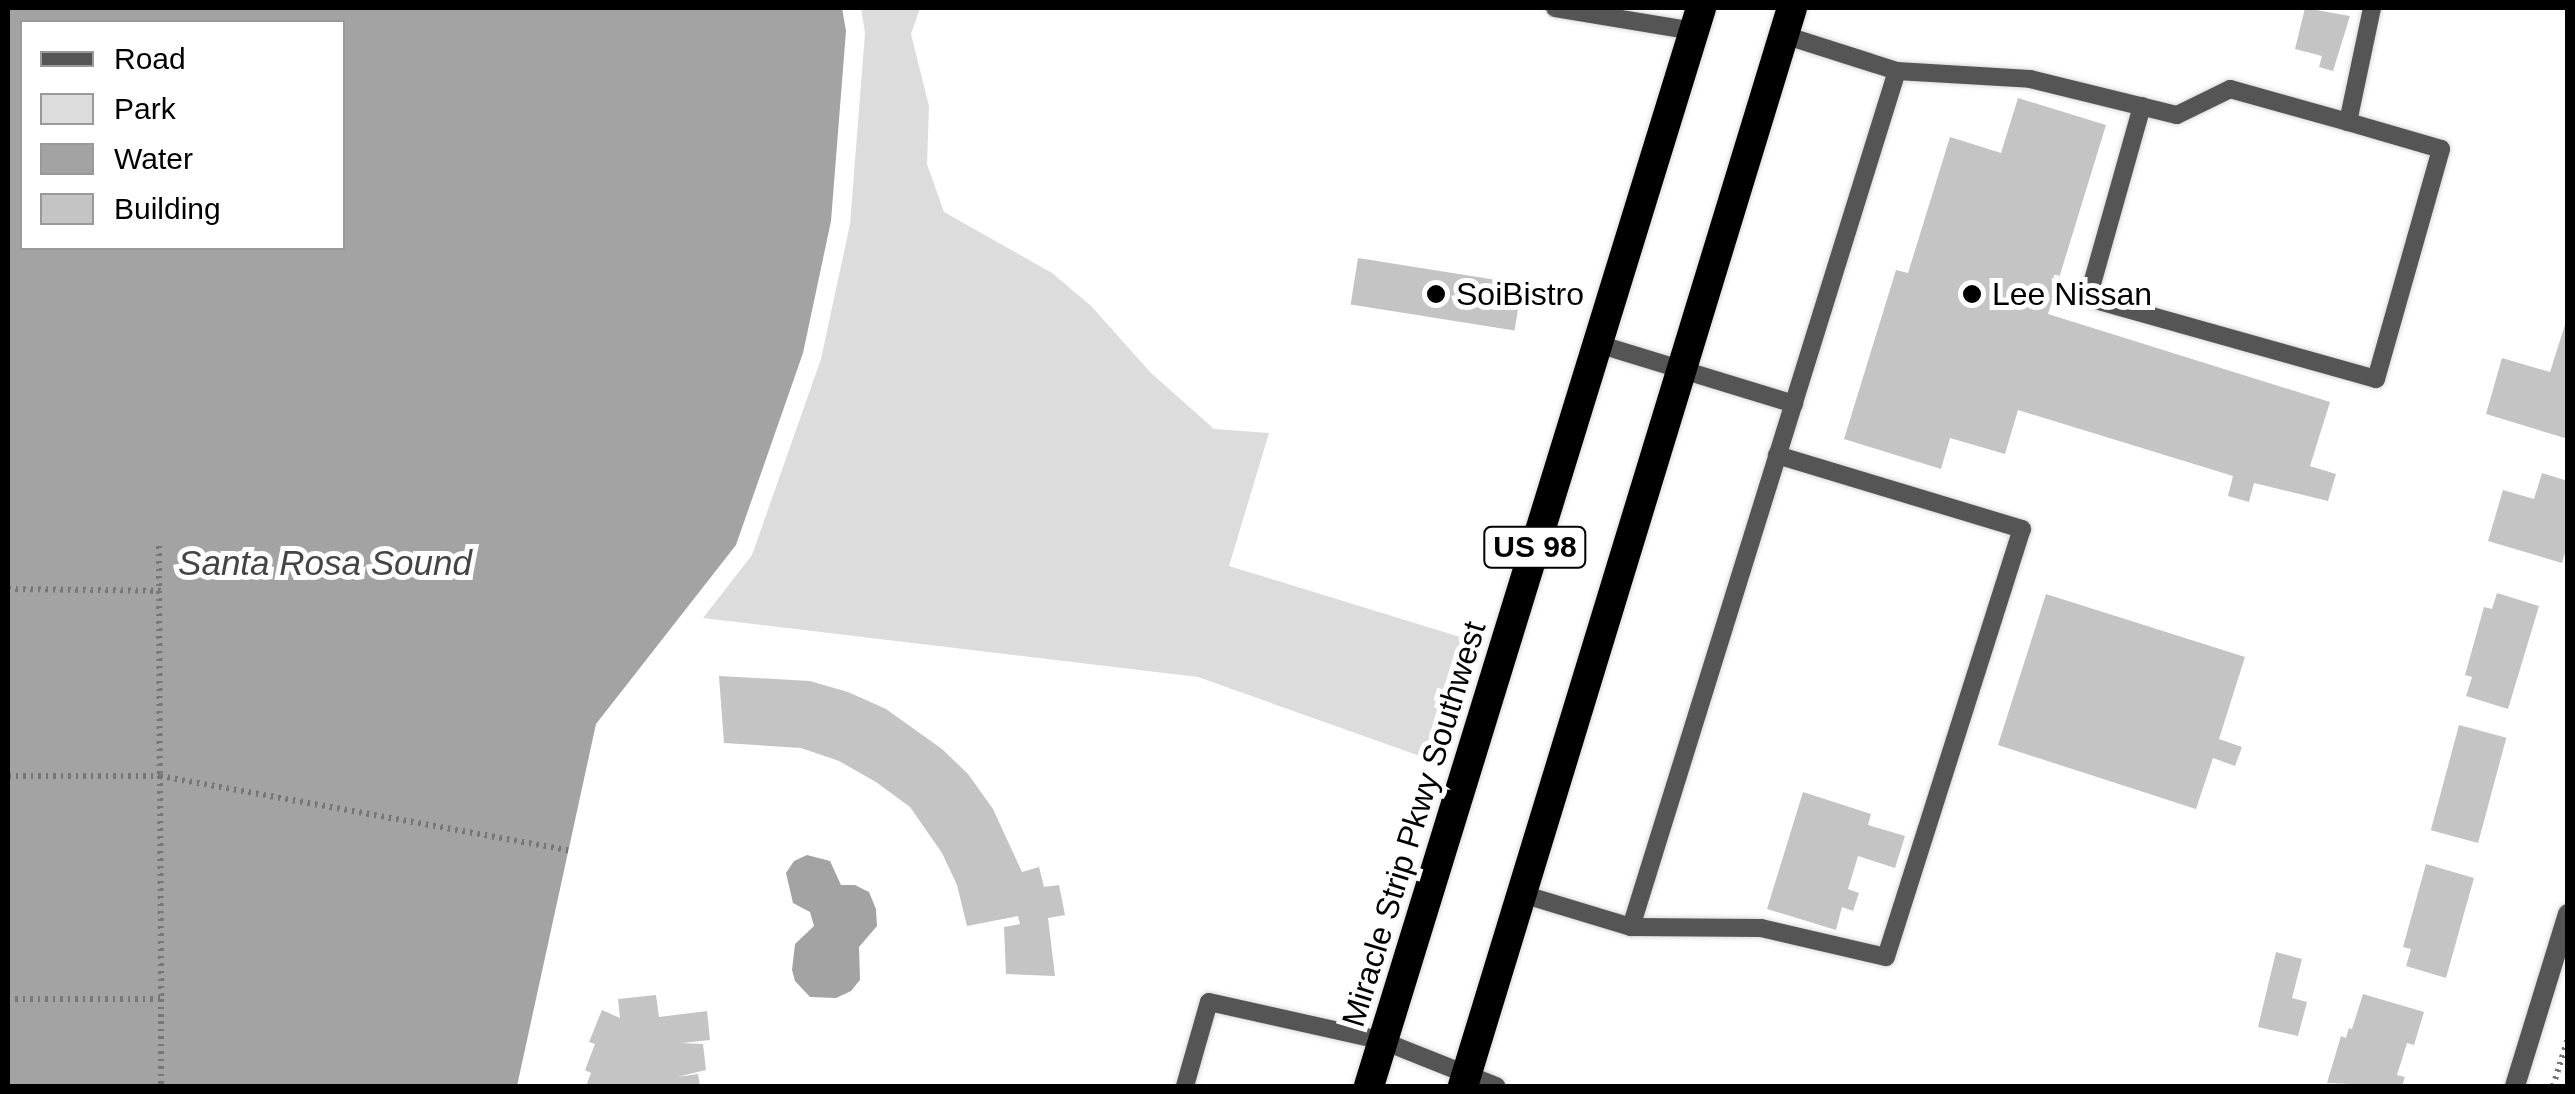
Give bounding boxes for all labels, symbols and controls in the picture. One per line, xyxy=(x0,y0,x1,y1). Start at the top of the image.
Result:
legend xyxy=(20,20,345,250)
text: Road xyxy=(114,42,186,75)
text: Park xyxy=(114,92,176,125)
text: Water xyxy=(114,142,193,175)
text: Building xyxy=(114,192,221,225)
place label: SoiBistro xyxy=(1456,275,1584,313)
place label: Lee Nissan xyxy=(1992,275,2152,313)
marker: SoiBistro xyxy=(1425,283,1447,305)
marker: Lee Nissan xyxy=(1961,283,1983,305)
road number: US 98 xyxy=(1482,522,1588,572)
water label: Santa Rosa Sound xyxy=(178,542,472,584)
street label: Miracle Strip Pkwy Southwest xyxy=(1334,617,1494,1031)

